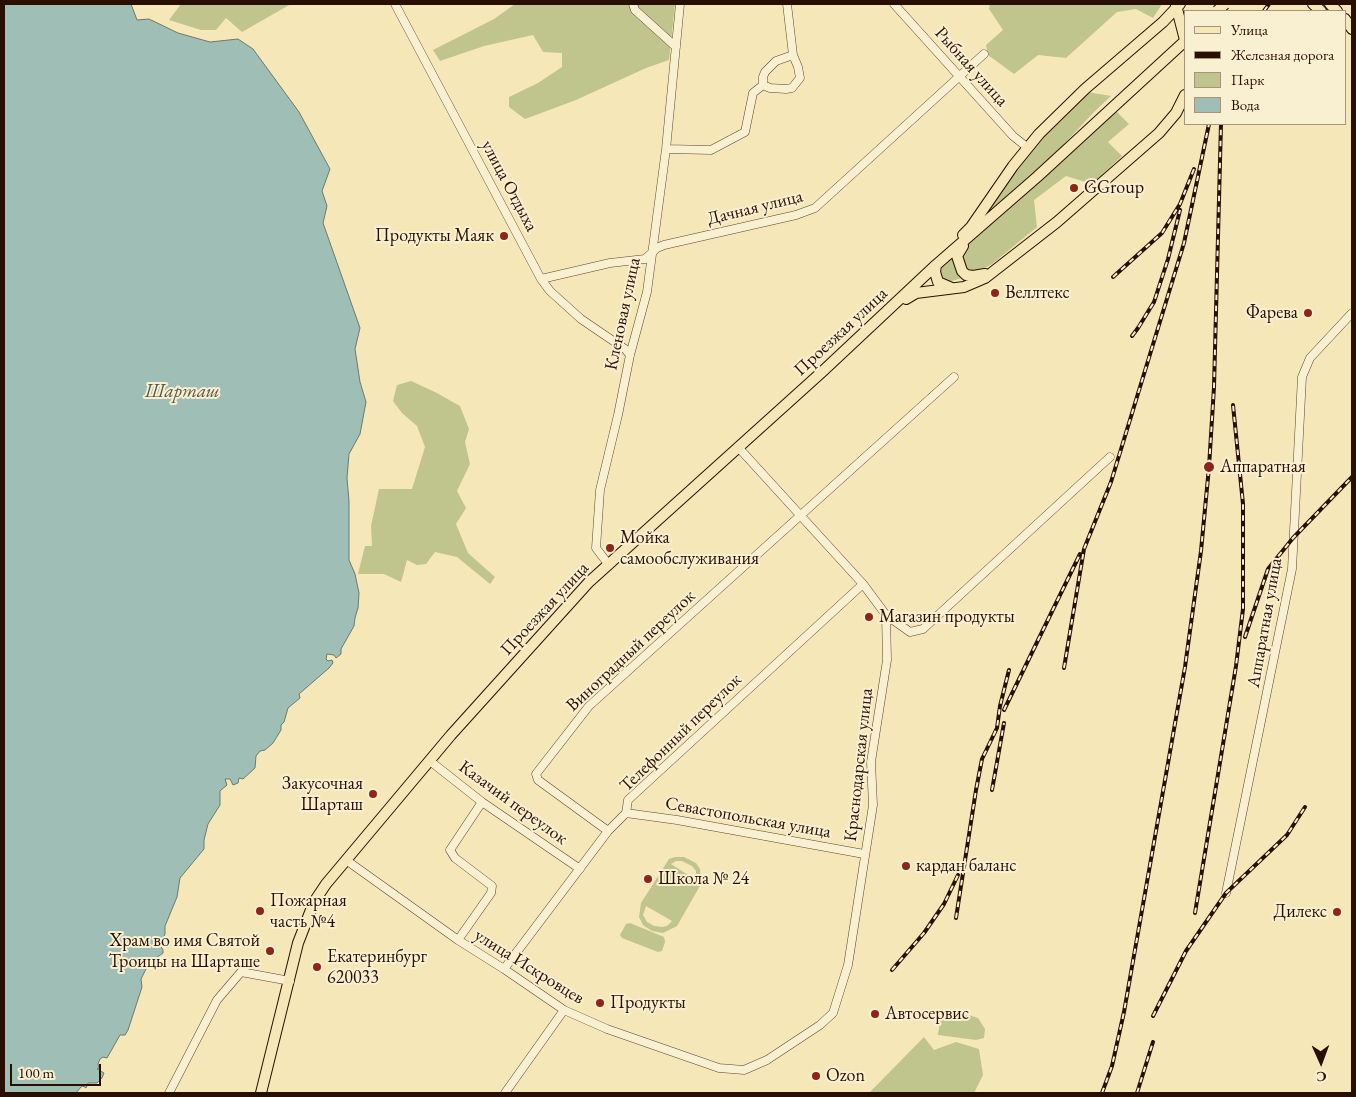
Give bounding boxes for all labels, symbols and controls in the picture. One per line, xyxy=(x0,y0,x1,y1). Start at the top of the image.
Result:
legend xyxy=(1184,10,1346,125)
text: Улица xyxy=(1231,20,1268,39)
street label: Рыбная улица xyxy=(930,23,1012,111)
text: Железная дорога xyxy=(1231,45,1334,64)
text: Парк xyxy=(1231,70,1264,89)
text: Вода xyxy=(1231,95,1260,114)
street label: улица Отдыха xyxy=(476,137,542,235)
place label: GGroup xyxy=(1084,177,1144,199)
marker: GGroup xyxy=(1068,182,1080,194)
street label: Дачная улица xyxy=(705,186,805,230)
place label: Продукты Маяк xyxy=(375,225,494,247)
marker: Продукты Маяк xyxy=(498,230,510,242)
street label: Кленовая улица xyxy=(601,256,645,372)
place label: Веллтекс xyxy=(1005,282,1070,304)
street label: Проезжая улица xyxy=(790,283,892,381)
marker: Веллтекс xyxy=(989,287,1001,299)
place label: Фарева xyxy=(1246,302,1298,324)
marker: Фарева xyxy=(1302,307,1314,319)
water label: Шарташ xyxy=(145,381,219,403)
place label: Аппаратная xyxy=(1220,456,1306,478)
marker: Аппаратная xyxy=(1202,460,1216,474)
place label: Мойка самообслуживания xyxy=(620,527,759,570)
marker: Мойка самообслуживания xyxy=(604,542,616,554)
street label: Аппаратная улица xyxy=(1243,556,1287,690)
street label: Проезжая улица xyxy=(496,558,594,660)
street label: Виноградный переулок xyxy=(562,586,700,716)
place label: Магазин продукты xyxy=(879,606,1015,628)
marker: Магазин продукты xyxy=(863,611,875,623)
street label: Телефонный переулок xyxy=(616,669,746,797)
street label: Краснодарская улица xyxy=(840,687,878,843)
street label: Казачий переулок xyxy=(454,756,572,850)
place label: Закусочная Шарташ xyxy=(282,773,363,816)
marker: Закусочная Шарташ xyxy=(367,788,379,800)
street label: Севастопольская улица xyxy=(663,793,833,843)
place label: кардан баланс xyxy=(916,855,1017,877)
marker: кардан баланс xyxy=(900,860,912,872)
place label: Школа № 24 xyxy=(658,868,749,890)
marker: Школа № 24 xyxy=(642,873,654,885)
place label: Пожарная часть №4 xyxy=(270,890,347,932)
place label: Дилекс xyxy=(1274,901,1327,923)
marker: Пожарная часть №4 xyxy=(254,905,266,917)
marker: Дилекс xyxy=(1331,906,1343,918)
street label: улица Искровцев xyxy=(470,925,588,1009)
place label: Храм во имя Святой Троицы на Шарташе xyxy=(109,930,260,972)
marker: Храм во имя Святой Троицы на Шарташе xyxy=(264,945,276,957)
place label: Екатеринбург 620033 xyxy=(327,946,427,989)
marker: Екатеринбург 620033 xyxy=(311,961,323,973)
place label: Продукты xyxy=(610,992,686,1014)
marker: Продукты xyxy=(594,997,606,1009)
place label: Автосервис xyxy=(885,1003,969,1025)
marker: Автосервис xyxy=(869,1008,881,1020)
north arrow xyxy=(1296,1037,1346,1087)
scale bar xyxy=(12,1054,104,1086)
text: 100 m xyxy=(18,1063,54,1082)
place label: Ozon xyxy=(826,1065,865,1087)
text: С xyxy=(1316,1068,1327,1086)
marker: Ozon xyxy=(810,1070,822,1082)

